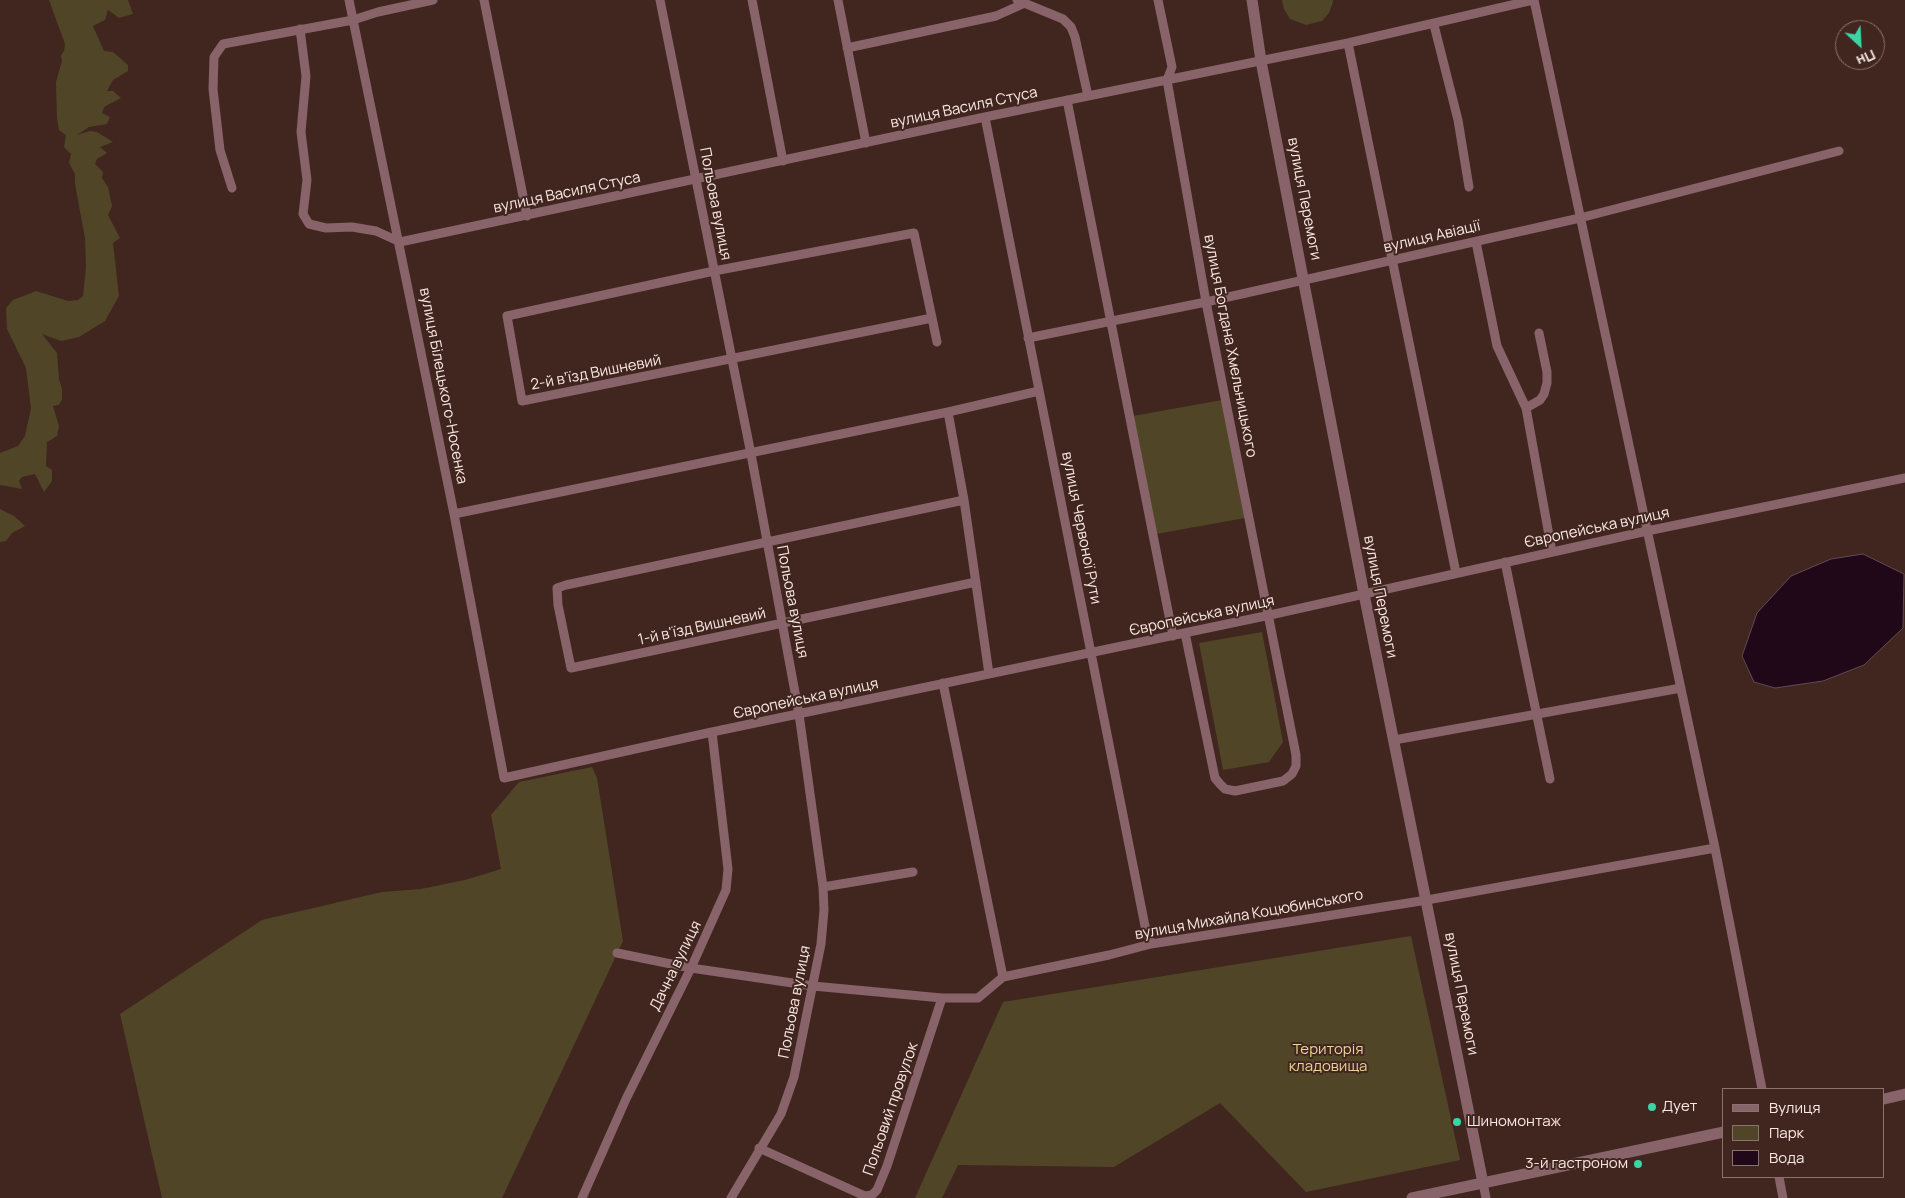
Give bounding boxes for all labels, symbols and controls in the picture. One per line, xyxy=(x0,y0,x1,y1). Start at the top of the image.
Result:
north arrow xyxy=(1835,20,1885,70)
text: Пн xyxy=(1854,46,1879,71)
street label: вулиця Василя Стуса xyxy=(889,84,1039,132)
street label: вулиця Перемоги xyxy=(1283,136,1325,262)
street label: Польова вулиця xyxy=(695,146,735,262)
street label: вулиця Василя Стуса xyxy=(492,169,642,217)
street label: вулиця Авіації xyxy=(1382,217,1482,257)
street label: вулиця Богдана Хмельницького xyxy=(1200,233,1260,459)
street label: вулиця Білецького-Носенка xyxy=(415,286,471,486)
street label: 2-й вʼїзд Вишневий xyxy=(529,352,663,394)
street label: вулиця Червоної Рути xyxy=(1057,450,1105,606)
street label: Європейська вулиця xyxy=(1523,504,1671,552)
street label: вулиця Перемоги xyxy=(1359,534,1401,660)
street label: Польова вулиця xyxy=(772,544,812,660)
street label: Європейська вулиця xyxy=(1128,592,1276,640)
street label: 1-й в'їзд Вишневий xyxy=(636,605,768,649)
street label: Європейська вулиця xyxy=(732,675,880,723)
street label: вулиця Михайла Коцюбинського xyxy=(1133,886,1365,944)
street label: Дачна вулиця xyxy=(646,918,706,1014)
street label: вулиця Перемоги xyxy=(1440,931,1482,1057)
street label: Польова вулиця xyxy=(775,944,815,1060)
street label: Польовий провулок xyxy=(860,1040,922,1178)
park label: Територія кладовища xyxy=(1289,1041,1367,1076)
legend xyxy=(1722,1088,1885,1178)
text: Вулиця xyxy=(1769,1097,1821,1118)
place label: Дует xyxy=(1662,1098,1697,1116)
marker: Дует xyxy=(1646,1101,1658,1113)
place label: Шиномонтаж xyxy=(1467,1113,1561,1131)
marker: Шиномонтаж xyxy=(1451,1116,1463,1128)
text: Парк xyxy=(1769,1122,1804,1143)
text: Вода xyxy=(1769,1147,1804,1168)
place label: 3-й гастроном xyxy=(1525,1155,1628,1173)
marker: 3-й гастроном xyxy=(1632,1158,1644,1170)

